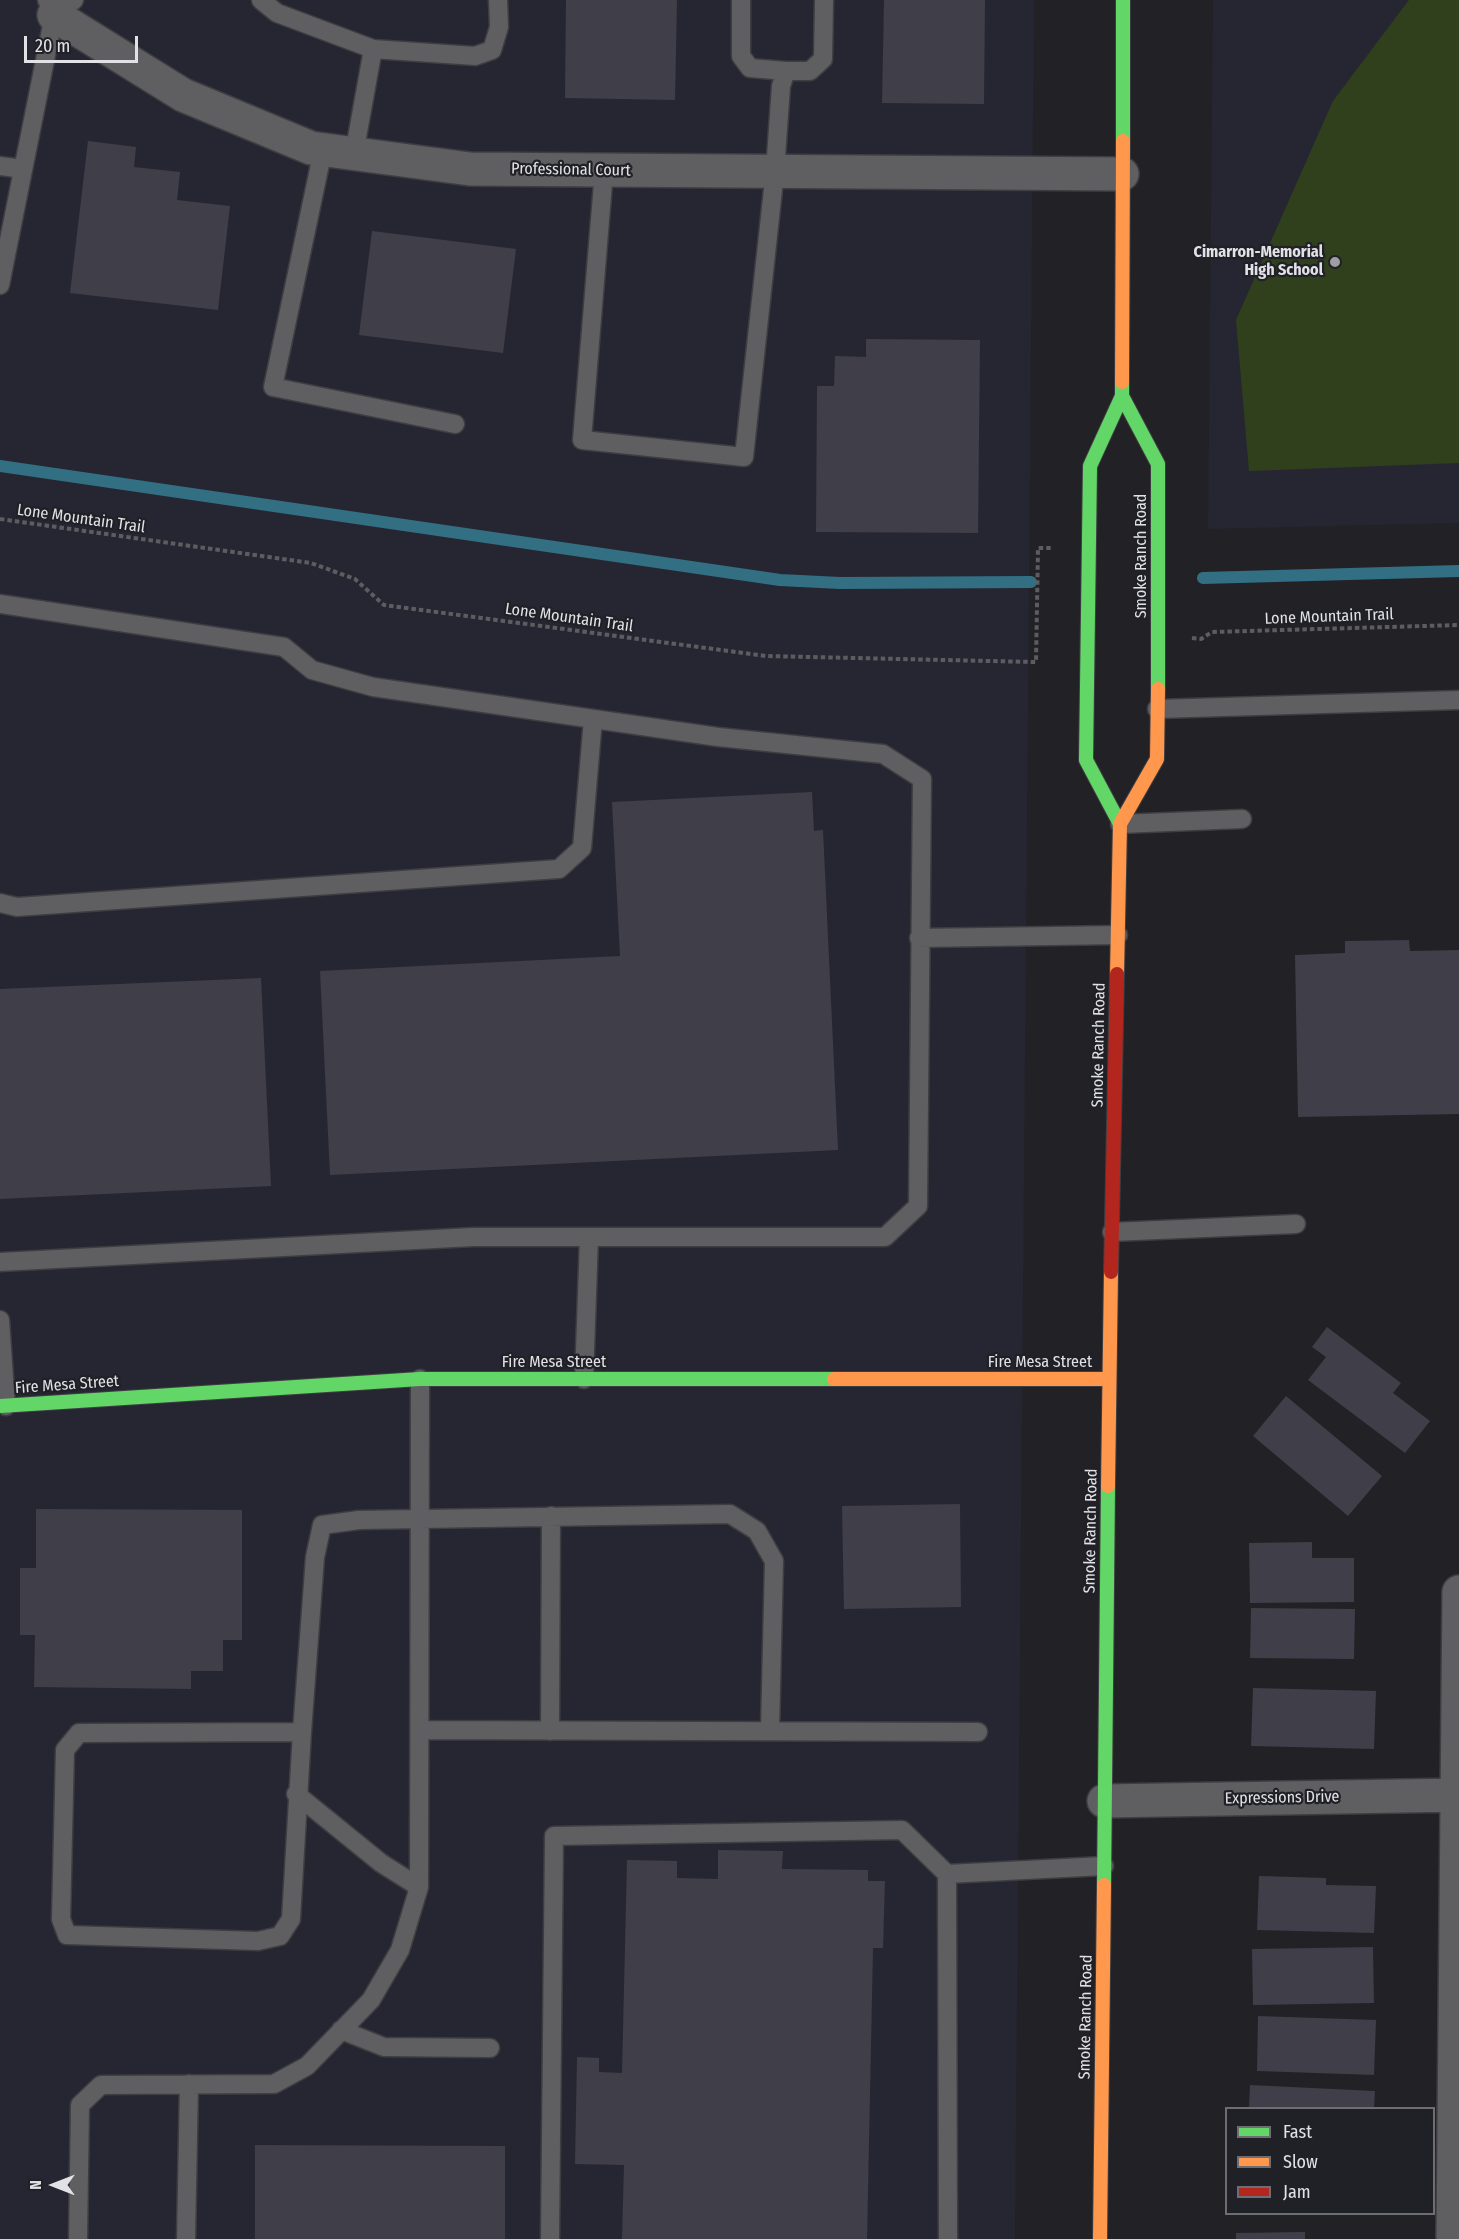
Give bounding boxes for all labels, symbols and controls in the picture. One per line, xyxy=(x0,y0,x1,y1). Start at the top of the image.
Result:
scale bar xyxy=(27,24,141,62)
text: 20 m xyxy=(35,35,70,57)
street label: Professional Court xyxy=(511,159,631,181)
place label: Cimarron-Memorial High School xyxy=(1194,243,1323,281)
marker: Cimarron-Memorial High School xyxy=(1328,255,1342,269)
street label: Smoke Ranch Road xyxy=(1132,494,1152,618)
street label: Lone Mountain Trail xyxy=(16,501,146,537)
street label: Lone Mountain Trail xyxy=(504,600,634,636)
street label: Lone Mountain Trail xyxy=(1264,605,1394,629)
street label: Smoke Ranch Road xyxy=(1088,983,1110,1107)
street label: Fire Mesa Street xyxy=(502,1353,606,1373)
street label: Fire Mesa Street xyxy=(988,1353,1092,1373)
street label: Fire Mesa Street xyxy=(14,1372,120,1398)
street label: Smoke Ranch Road xyxy=(1080,1469,1102,1593)
street label: Expressions Drive xyxy=(1224,1787,1340,1809)
street label: Smoke Ranch Road xyxy=(1075,1955,1097,2079)
legend xyxy=(1225,2107,1435,2215)
text: Fast xyxy=(1283,2121,1312,2143)
text: Slow xyxy=(1283,2151,1318,2173)
north arrow xyxy=(24,2155,84,2215)
text: N xyxy=(26,2180,45,2190)
text: Jam xyxy=(1283,2181,1311,2203)

